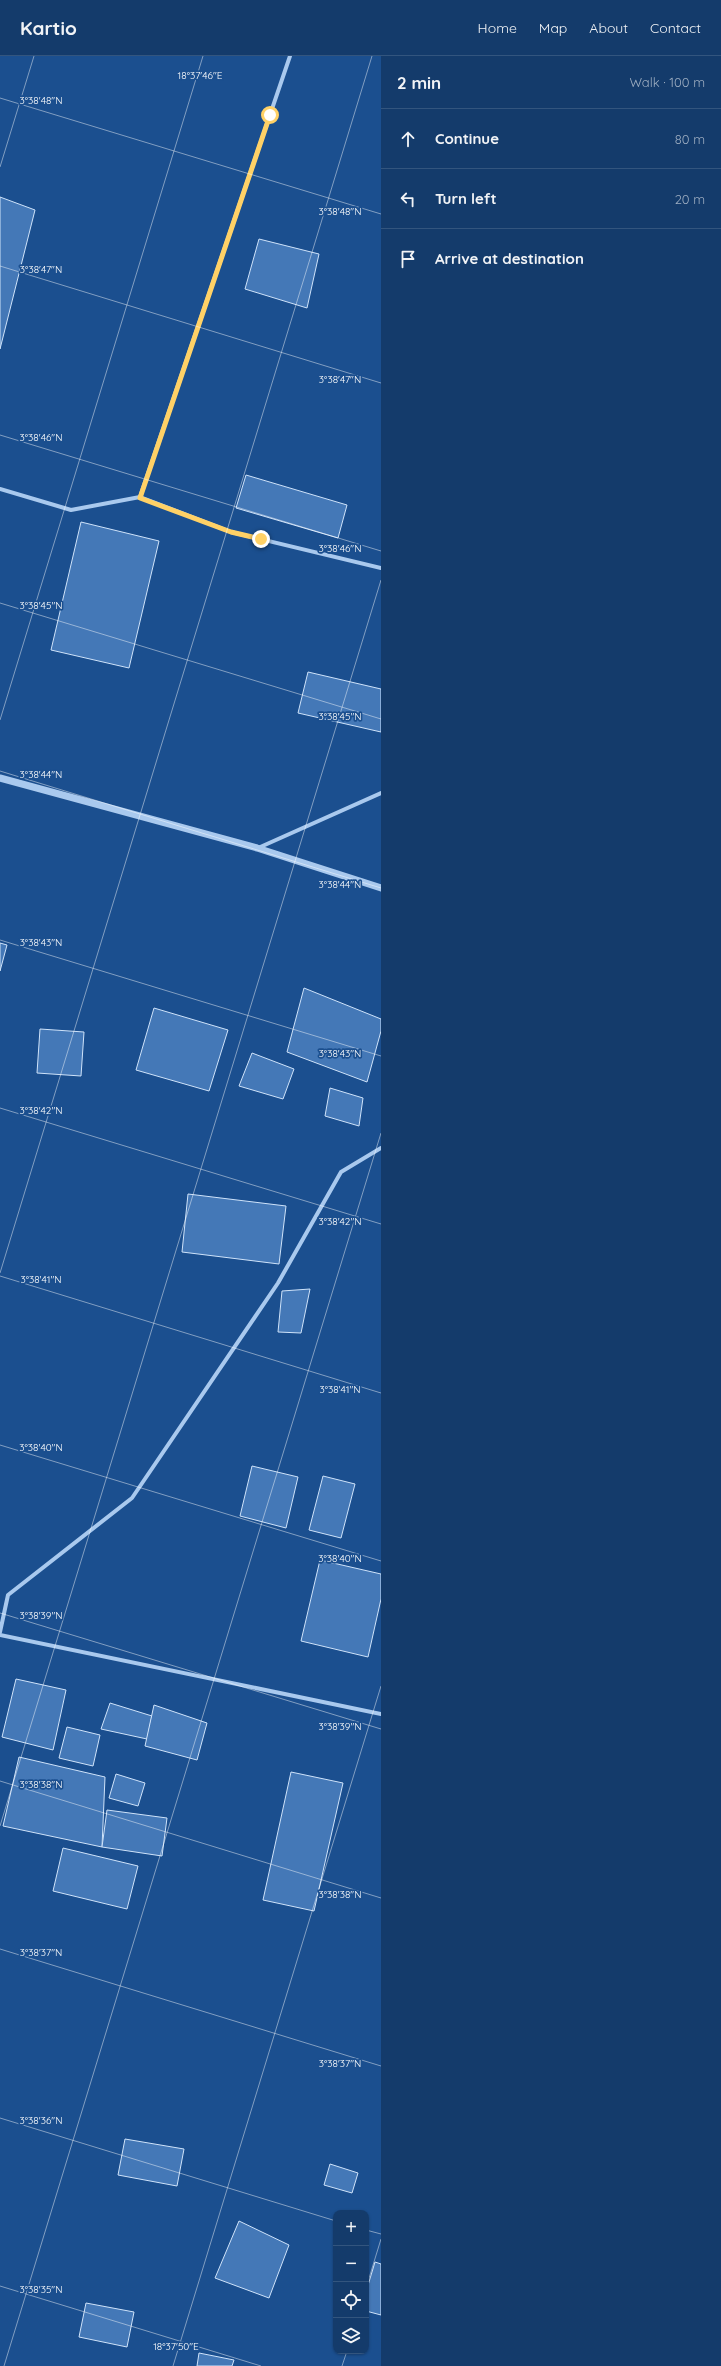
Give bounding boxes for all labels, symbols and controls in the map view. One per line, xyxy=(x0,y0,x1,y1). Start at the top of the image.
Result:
text: Kartio xyxy=(20,16,77,40)
text: Home xyxy=(478,19,517,37)
text: Map xyxy=(539,19,567,37)
text: About xyxy=(589,19,628,37)
text: Contact xyxy=(650,19,701,37)
text: 18°37'46"E xyxy=(178,69,223,82)
text: 2 min xyxy=(397,72,441,93)
text: Walk · 100 m xyxy=(629,74,705,90)
text: 3°38'48"N xyxy=(20,94,62,107)
route start xyxy=(261,106,279,124)
icon: ahead xyxy=(397,128,419,150)
text: Continue xyxy=(435,129,499,148)
text: 80 m xyxy=(675,131,705,147)
icon: left xyxy=(397,188,419,210)
text: Turn left xyxy=(435,189,497,208)
text: 20 m xyxy=(675,191,705,207)
text: 3°38'48"N xyxy=(319,205,361,218)
icon: arrive xyxy=(397,248,419,270)
text: Arrive at destination xyxy=(435,249,584,268)
text: 3°38'47"N xyxy=(20,263,62,276)
text: 3°38'47"N xyxy=(319,373,361,386)
text: 3°38'46"N xyxy=(20,431,62,444)
route end xyxy=(252,530,270,548)
text: 3°38'46"N xyxy=(319,542,361,555)
text: 3°38'45"N xyxy=(19,599,63,612)
text: 3°38'45"N xyxy=(318,710,362,723)
text: 3°38'44"N xyxy=(20,768,62,781)
text: 3°38'44"N xyxy=(319,878,361,891)
text: 3°38'43"N xyxy=(20,936,62,949)
text: 3°38'43"N xyxy=(319,1047,361,1060)
text: 3°38'42"N xyxy=(19,1104,63,1117)
text: 3°38'42"N xyxy=(318,1215,362,1228)
text: 3°38'41"N xyxy=(20,1273,62,1286)
text: 3°38'41"N xyxy=(319,1383,361,1396)
text: 3°38'40"N xyxy=(19,1441,63,1454)
text: 3°38'40"N xyxy=(318,1552,362,1565)
text: 3°38'39"N xyxy=(19,1609,63,1622)
text: 3°38'39"N xyxy=(318,1720,362,1733)
text: 3°38'38"N xyxy=(20,1778,62,1791)
text: 3°38'38"N xyxy=(319,1888,361,1901)
text: 3°38'37"N xyxy=(20,1946,62,1959)
text: 3°38'37"N xyxy=(319,2057,361,2070)
text: 3°38'36"N xyxy=(20,2114,62,2127)
map controls xyxy=(333,2210,369,2354)
button: + xyxy=(333,2210,369,2246)
button: − xyxy=(333,2246,369,2282)
button: locate xyxy=(333,2282,369,2318)
text: 3°38'35"N xyxy=(20,2283,62,2296)
button: layers xyxy=(333,2318,369,2354)
text: 18°37'50"E xyxy=(153,2340,199,2353)

